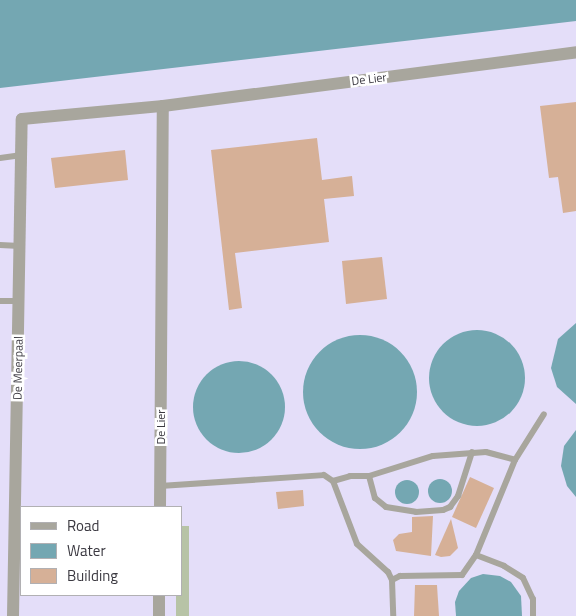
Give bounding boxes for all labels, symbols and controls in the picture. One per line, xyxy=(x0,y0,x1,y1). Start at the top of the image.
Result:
street label: De Lier xyxy=(351,70,387,88)
street label: De Meerpaal xyxy=(10,336,26,400)
street label: De Lier xyxy=(154,409,168,445)
legend xyxy=(20,506,182,596)
text: Road xyxy=(67,514,99,537)
text: Water xyxy=(67,539,106,562)
text: Building xyxy=(67,564,118,587)

